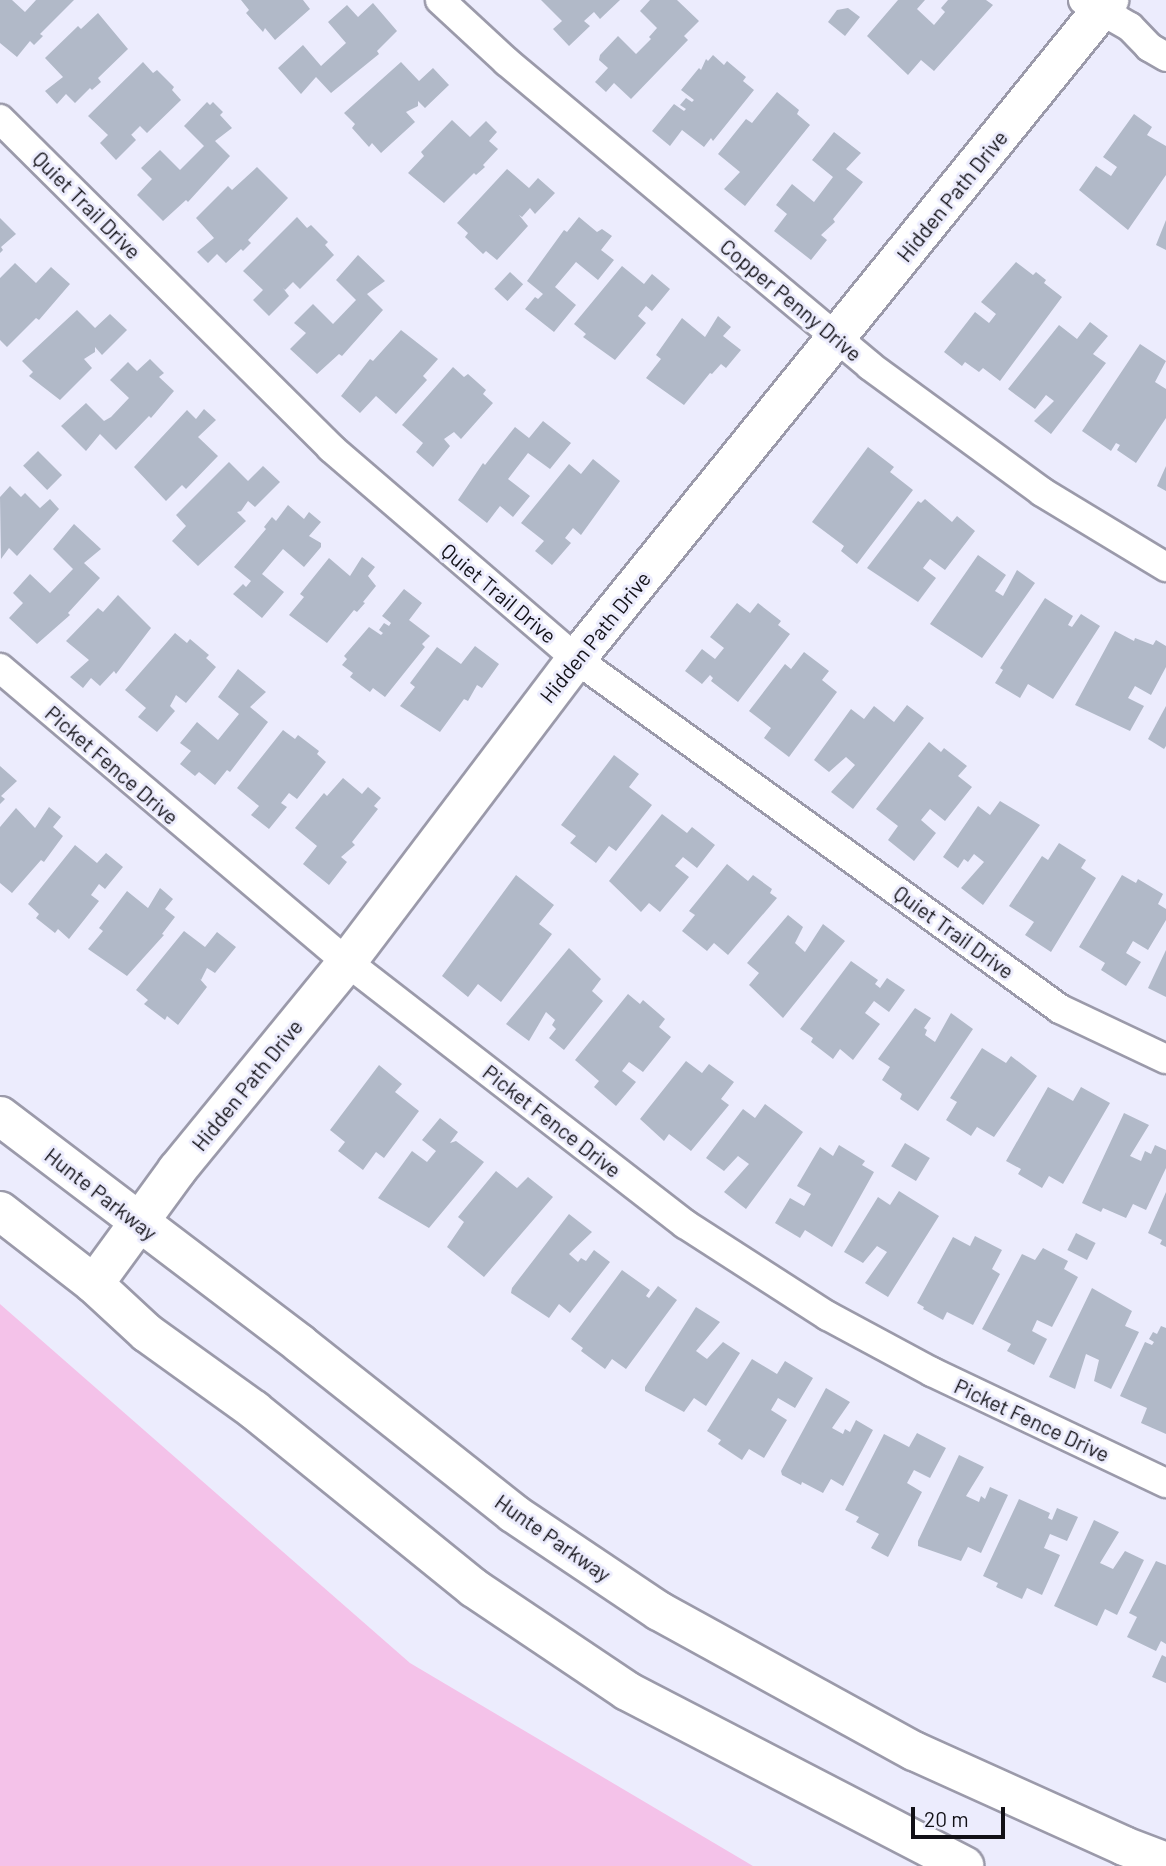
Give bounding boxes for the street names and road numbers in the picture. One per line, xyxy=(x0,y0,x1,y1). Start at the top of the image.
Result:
street label: Hidden Path Drive xyxy=(891,125,1013,267)
street label: Quiet Trail Drive xyxy=(28,146,146,264)
street label: Copper Penny Drive xyxy=(715,234,867,366)
street label: Quiet Trail Drive xyxy=(437,538,561,648)
street label: Hidden Path Drive xyxy=(534,566,656,708)
street label: Picket Fence Drive xyxy=(40,700,184,830)
street label: Quiet Trail Drive xyxy=(889,880,1019,984)
street label: Hidden Path Drive xyxy=(186,1014,308,1156)
street label: Picket Fence Drive xyxy=(478,1059,626,1183)
street label: Hunte Parkway xyxy=(40,1142,162,1246)
street label: Picket Fence Drive xyxy=(950,1373,1114,1467)
street label: Hunte Parkway xyxy=(490,1489,616,1587)

